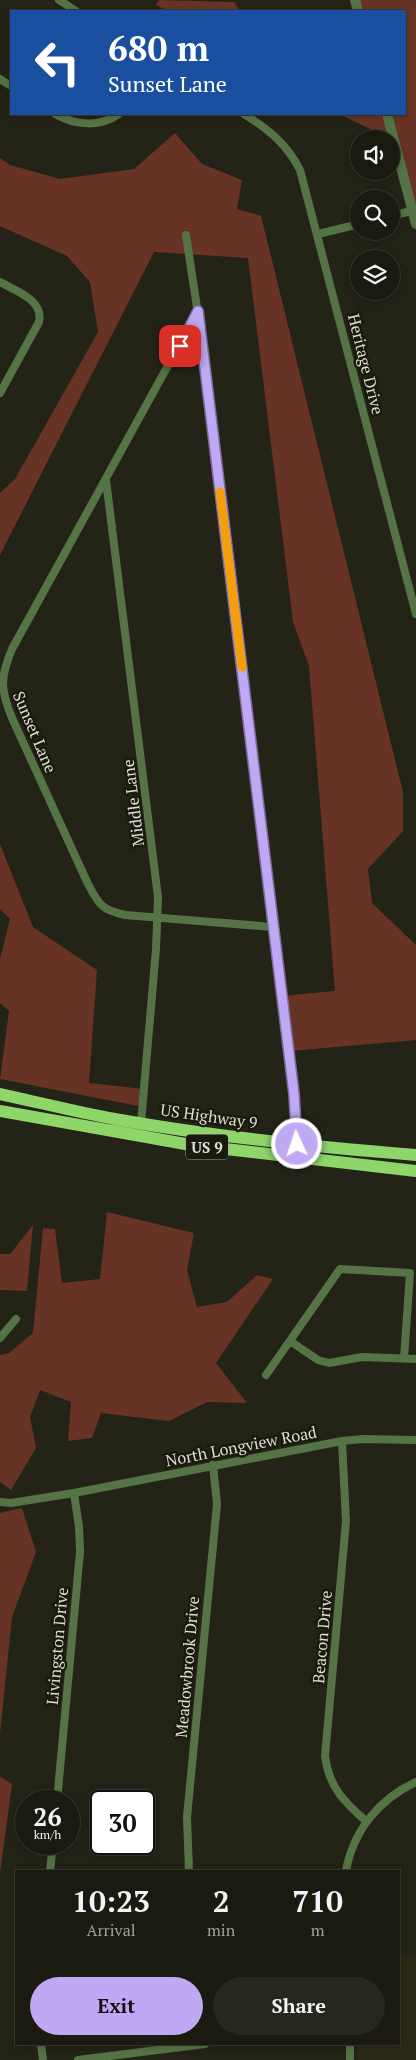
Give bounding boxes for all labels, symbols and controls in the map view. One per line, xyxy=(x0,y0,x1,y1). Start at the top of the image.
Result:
text: 680 m xyxy=(108,25,209,71)
icon: left xyxy=(25,30,90,95)
text: Sunset Lane xyxy=(108,69,227,98)
map controls xyxy=(350,130,400,300)
button: sound xyxy=(350,130,400,180)
button: search xyxy=(350,190,400,240)
button: layers xyxy=(350,250,400,300)
street label: Heritage Drive xyxy=(343,311,389,417)
pin xyxy=(159,325,201,367)
icon: arrive xyxy=(166,332,194,360)
street label: Sunset Lane xyxy=(8,688,62,776)
street label: Middle Lane xyxy=(117,758,149,848)
street label: US Highway 9 xyxy=(159,1098,259,1134)
position arrow xyxy=(270,1117,322,1169)
road number: US 9 xyxy=(186,1134,228,1160)
street label: North Longview Road xyxy=(163,1421,319,1471)
street label: Livingston Drive xyxy=(41,1586,73,1706)
street label: Beacon Drive xyxy=(307,1589,337,1685)
street label: Meadowbrook Drive xyxy=(170,1595,204,1739)
speed limit sign: 30 xyxy=(90,1790,155,1855)
text: 26 xyxy=(33,1800,62,1833)
text: km/h xyxy=(34,1827,61,1842)
text: 10:23 xyxy=(72,1881,150,1921)
text: 2 xyxy=(213,1881,230,1921)
text: 710 xyxy=(292,1881,343,1921)
text: Arrival xyxy=(86,1919,136,1941)
text: min xyxy=(207,1919,235,1941)
text: m xyxy=(311,1919,324,1941)
button: Exit xyxy=(30,1977,203,2035)
button: Share xyxy=(213,1977,385,2035)

